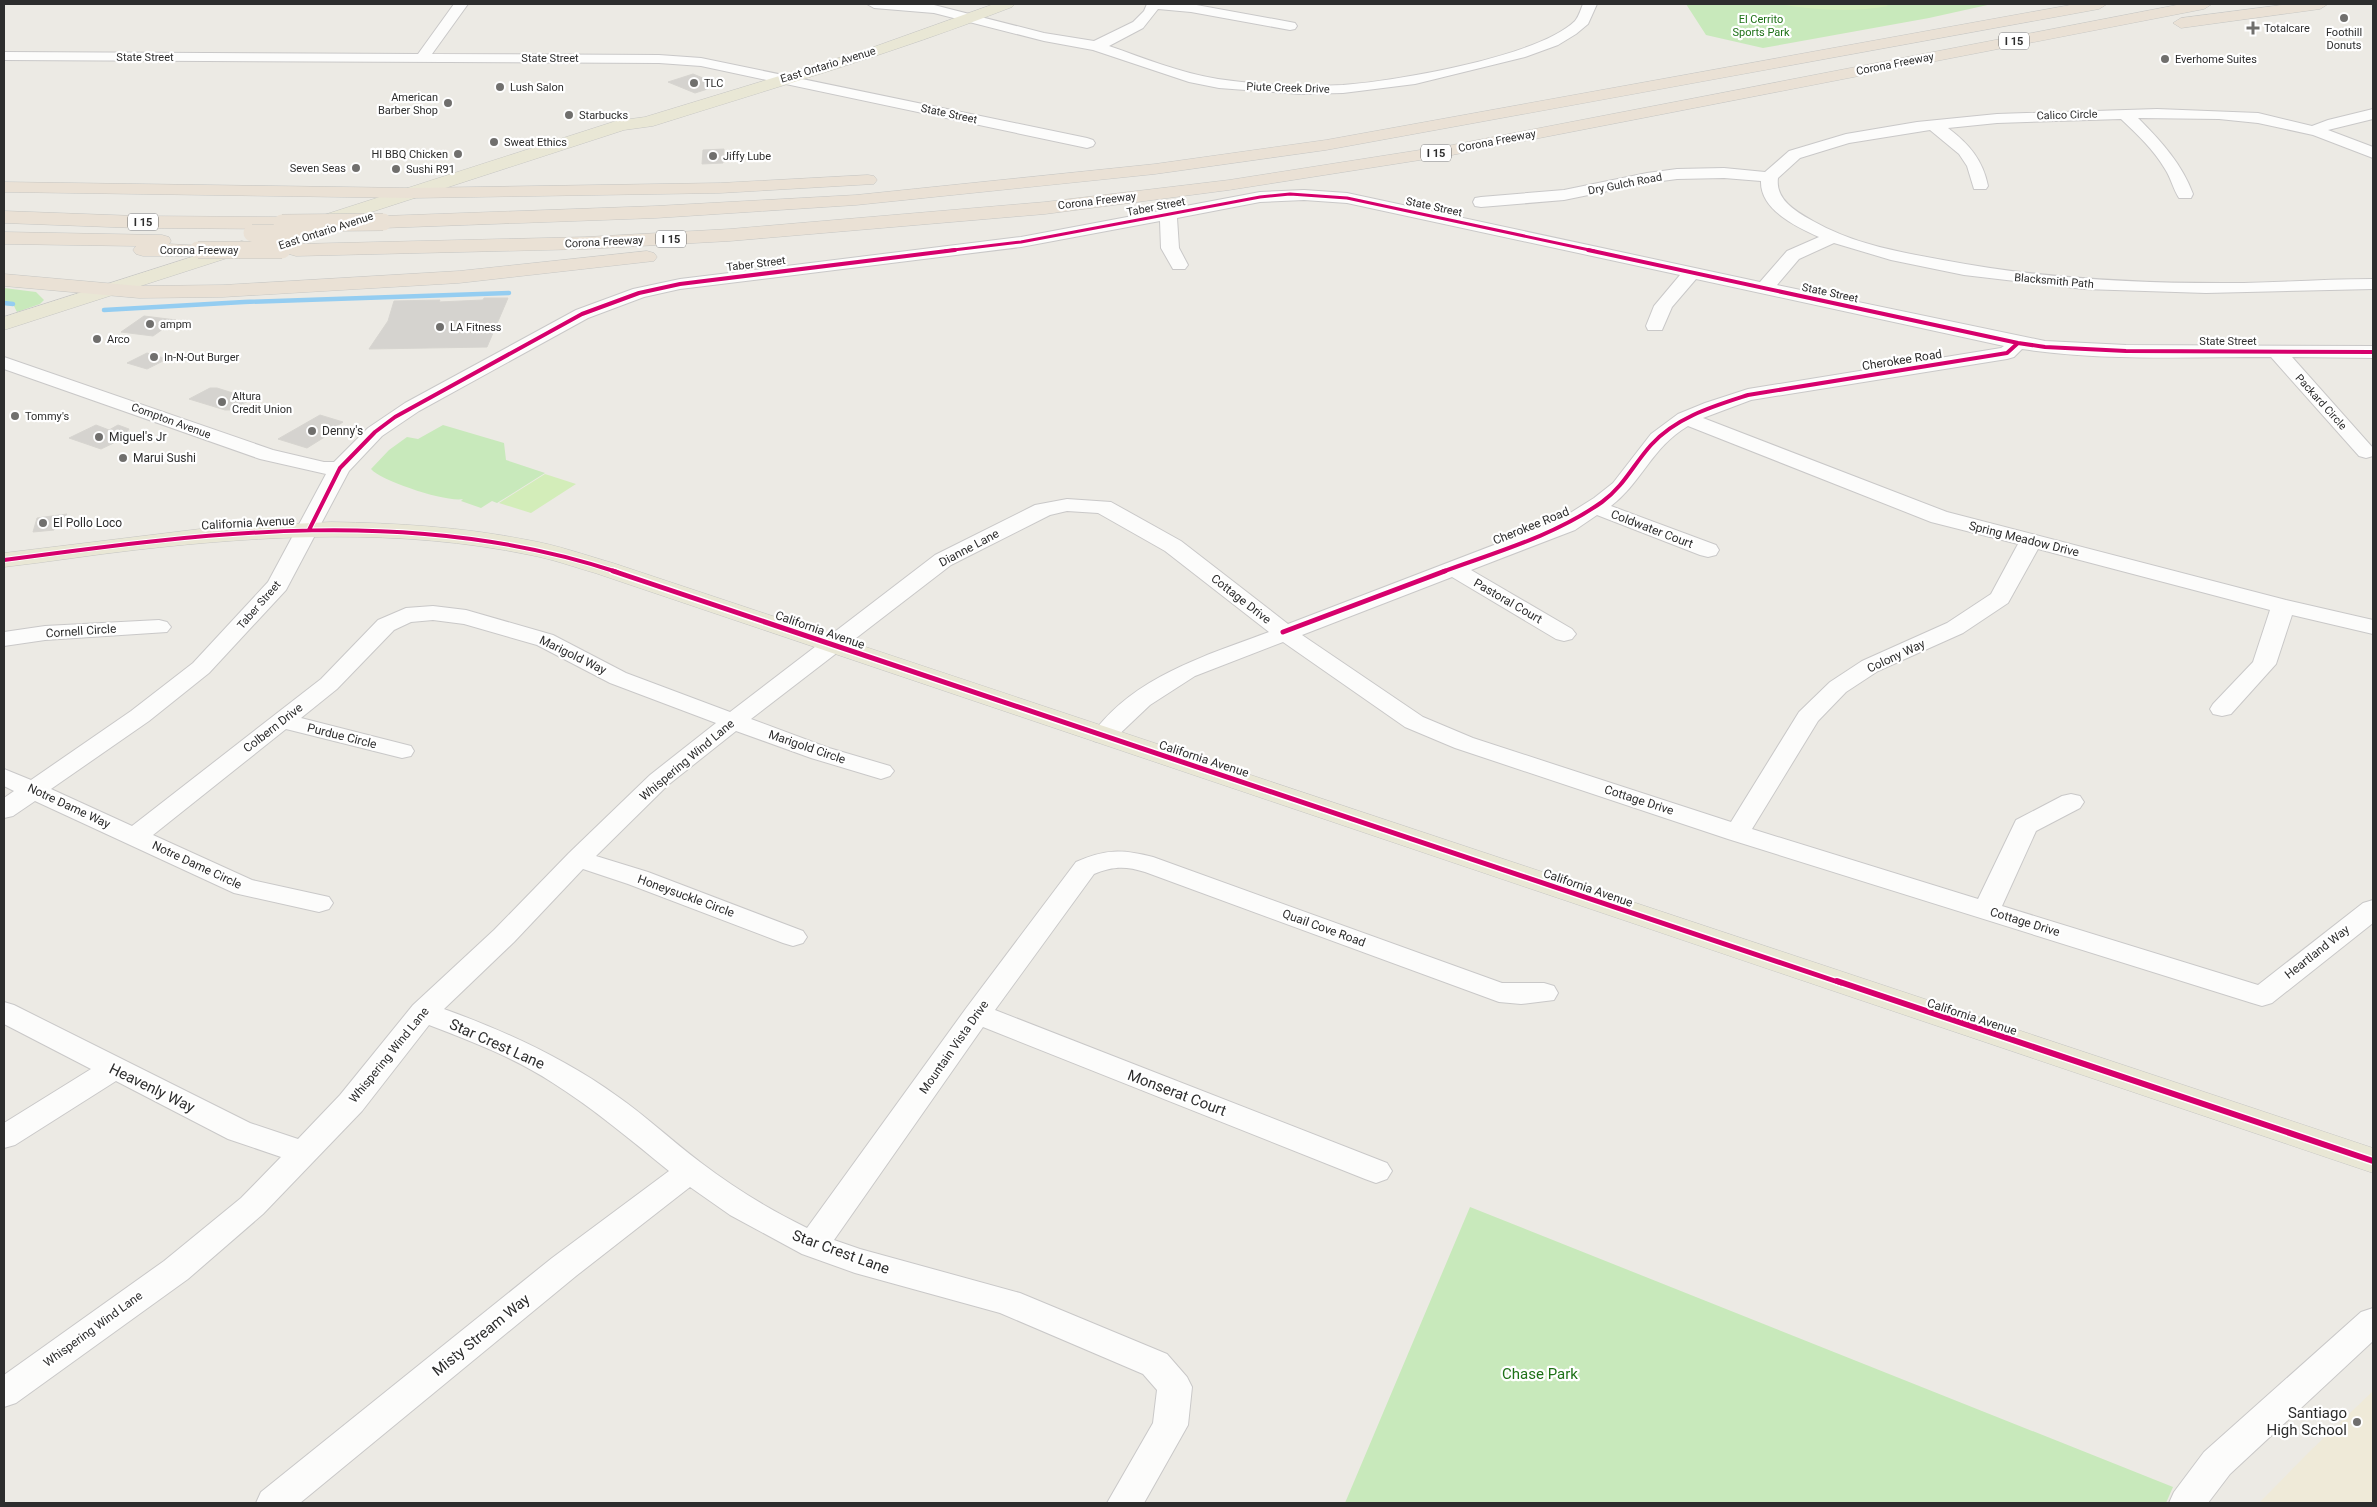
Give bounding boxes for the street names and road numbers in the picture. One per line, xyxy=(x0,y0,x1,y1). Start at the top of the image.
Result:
road number: I 15 xyxy=(1999,32,2029,49)
street label: East Ontario Avenue xyxy=(779,44,877,86)
street label: Corona Freeway xyxy=(1855,50,1936,78)
street label: State Street xyxy=(116,51,174,64)
street label: State Street xyxy=(521,52,579,65)
street label: Piute Creek Drive xyxy=(1246,80,1330,96)
street label: State Street xyxy=(920,102,979,126)
street label: Calico Circle xyxy=(2036,107,2098,123)
street label: Corona Freeway xyxy=(1457,127,1538,155)
road number: I 15 xyxy=(1421,144,1451,162)
street label: Dry Gulch Road xyxy=(1587,170,1663,198)
street label: Corona Freeway xyxy=(1057,190,1138,212)
street label: Taber Street xyxy=(1126,195,1187,219)
street label: State Street xyxy=(1405,195,1464,219)
street label: East Ontario Avenue xyxy=(277,209,375,252)
road number: I 15 xyxy=(128,213,158,230)
road number: I 15 xyxy=(656,230,686,248)
street label: Corona Freeway xyxy=(564,233,644,251)
street label: Corona Freeway xyxy=(160,244,239,257)
street label: Taber Street xyxy=(726,254,787,274)
street label: Blacksmith Path xyxy=(2014,271,2094,291)
street label: State Street xyxy=(1801,281,1860,305)
street label: State Street xyxy=(2199,335,2257,348)
street label: Cherokee Road xyxy=(1861,347,1943,373)
street label: Packard Circle xyxy=(2293,371,2350,433)
street label: Compton Avenue xyxy=(129,401,213,441)
street label: Cherokee Road xyxy=(1491,504,1571,548)
street label: Coldwater Court xyxy=(1609,507,1695,551)
street label: California Avenue xyxy=(201,514,295,532)
street label: Spring Meadow Drive xyxy=(1967,519,2081,559)
street label: Dianne Lane xyxy=(937,526,1001,570)
street label: Cottage Drive xyxy=(1208,571,1274,627)
street label: Pastoral Court xyxy=(1471,576,1545,626)
street label: Taber Street xyxy=(235,578,284,632)
street label: California Avenue xyxy=(773,608,867,652)
street label: Cornell Circle xyxy=(45,622,117,640)
street label: Marigold Way xyxy=(537,633,609,677)
street label: Colony Way xyxy=(1865,636,1927,676)
street label: Colbern Drive xyxy=(241,701,305,755)
street label: Whispering Wind Lane xyxy=(637,716,737,804)
street label: Purdue Circle xyxy=(306,721,378,751)
street label: Marigold Circle xyxy=(767,727,847,767)
street label: California Avenue xyxy=(1157,738,1251,780)
street label: Notre Dame Way xyxy=(25,781,113,831)
street label: Cottage Drive xyxy=(1603,782,1675,818)
street label: Notre Dame Circle xyxy=(150,838,244,892)
street label: California Avenue xyxy=(1541,866,1635,910)
street label: Honeysuckle Circle xyxy=(636,872,736,920)
street label: Cottage Drive xyxy=(1988,905,2062,939)
street label: Quail Cove Road xyxy=(1281,906,1367,950)
street label: Heartland Way xyxy=(2282,922,2352,982)
street label: California Avenue xyxy=(1925,996,2019,1038)
street label: Mountain Vista Drive xyxy=(917,998,991,1096)
street label: Whispering Wind Lane xyxy=(346,1004,432,1106)
street label: Star Crest Lane xyxy=(447,1015,547,1073)
street label: Heavenly Way xyxy=(106,1060,198,1116)
street label: Monserat Court xyxy=(1125,1066,1229,1120)
street label: Star Crest Lane xyxy=(790,1226,892,1278)
street label: Whispering Wind Lane xyxy=(41,1288,145,1370)
street label: Misty Stream Way xyxy=(429,1290,533,1380)

